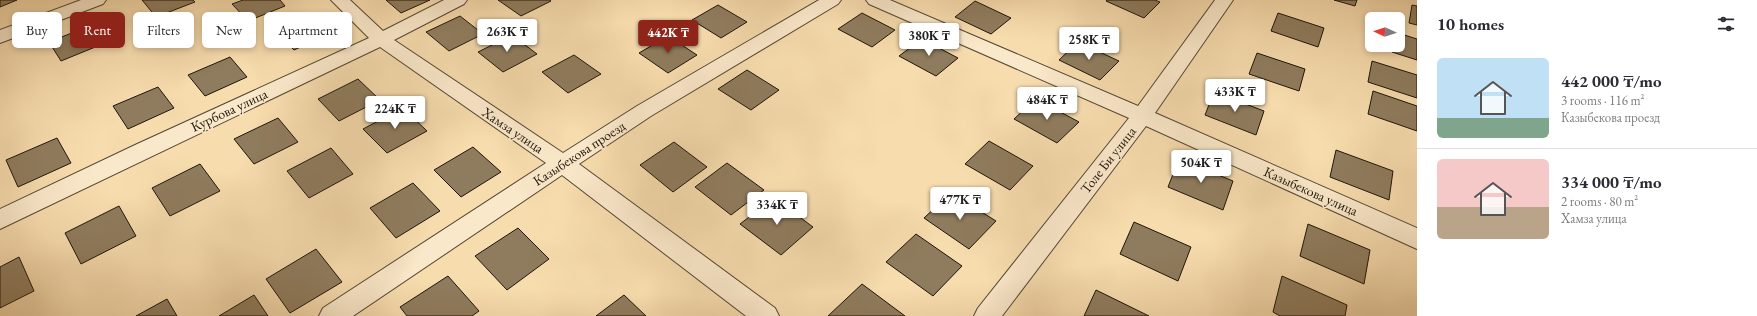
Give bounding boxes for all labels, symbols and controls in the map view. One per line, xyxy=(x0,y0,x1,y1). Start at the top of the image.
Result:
chip: Buy xyxy=(12,12,62,48)
chip: Rent xyxy=(70,12,125,48)
chip: Filters xyxy=(133,12,194,48)
chip: New xyxy=(202,12,256,48)
chip: Apartment xyxy=(264,12,352,48)
north arrow xyxy=(1365,12,1405,52)
map controls xyxy=(1365,12,1405,52)
text: 10 homes xyxy=(1437,13,1504,35)
icon: filters xyxy=(1715,13,1737,35)
pin: 263K ₸ xyxy=(474,19,540,53)
pin: 442K ₸ xyxy=(635,20,701,54)
text: 263K ₸ xyxy=(486,23,528,40)
pin: 380K ₸ xyxy=(896,23,962,57)
text: 442K ₸ xyxy=(647,24,689,41)
text: 380K ₸ xyxy=(908,27,950,44)
pin: 258K ₸ xyxy=(1056,27,1122,61)
text: 258K ₸ xyxy=(1068,31,1110,48)
text: 442 000 ₸/mo xyxy=(1561,70,1661,92)
icon: home xyxy=(1469,74,1517,122)
pin: 433K ₸ xyxy=(1202,79,1268,113)
text: 433K ₸ xyxy=(1214,83,1256,100)
street label: Курбова улица xyxy=(188,84,271,136)
pin: 484K ₸ xyxy=(1014,87,1080,121)
text: 484K ₸ xyxy=(1026,91,1068,108)
text: 3 rooms · 116 m² xyxy=(1561,92,1645,109)
pin: 224K ₸ xyxy=(362,96,428,130)
text: 224K ₸ xyxy=(374,100,416,117)
street label: Хамза улица xyxy=(478,102,548,157)
text: Казыбекова проезд xyxy=(1561,109,1660,126)
street label: Казыбекова проезд xyxy=(529,116,629,190)
street label: Толе Би улица xyxy=(1076,122,1140,197)
pin: 504K ₸ xyxy=(1168,150,1234,184)
text: 504K ₸ xyxy=(1180,154,1222,171)
street label: Казыбекова улица xyxy=(1261,162,1361,220)
text: 334 000 ₸/mo xyxy=(1561,171,1661,193)
icon: home xyxy=(1469,175,1517,223)
pin: 477K ₸ xyxy=(927,187,993,221)
text: 477K ₸ xyxy=(939,191,981,208)
pin: 334K ₸ xyxy=(744,192,810,226)
text: 2 rooms · 80 m² xyxy=(1561,193,1638,210)
text: 334K ₸ xyxy=(756,196,798,213)
text: Хамза улица xyxy=(1561,210,1627,227)

